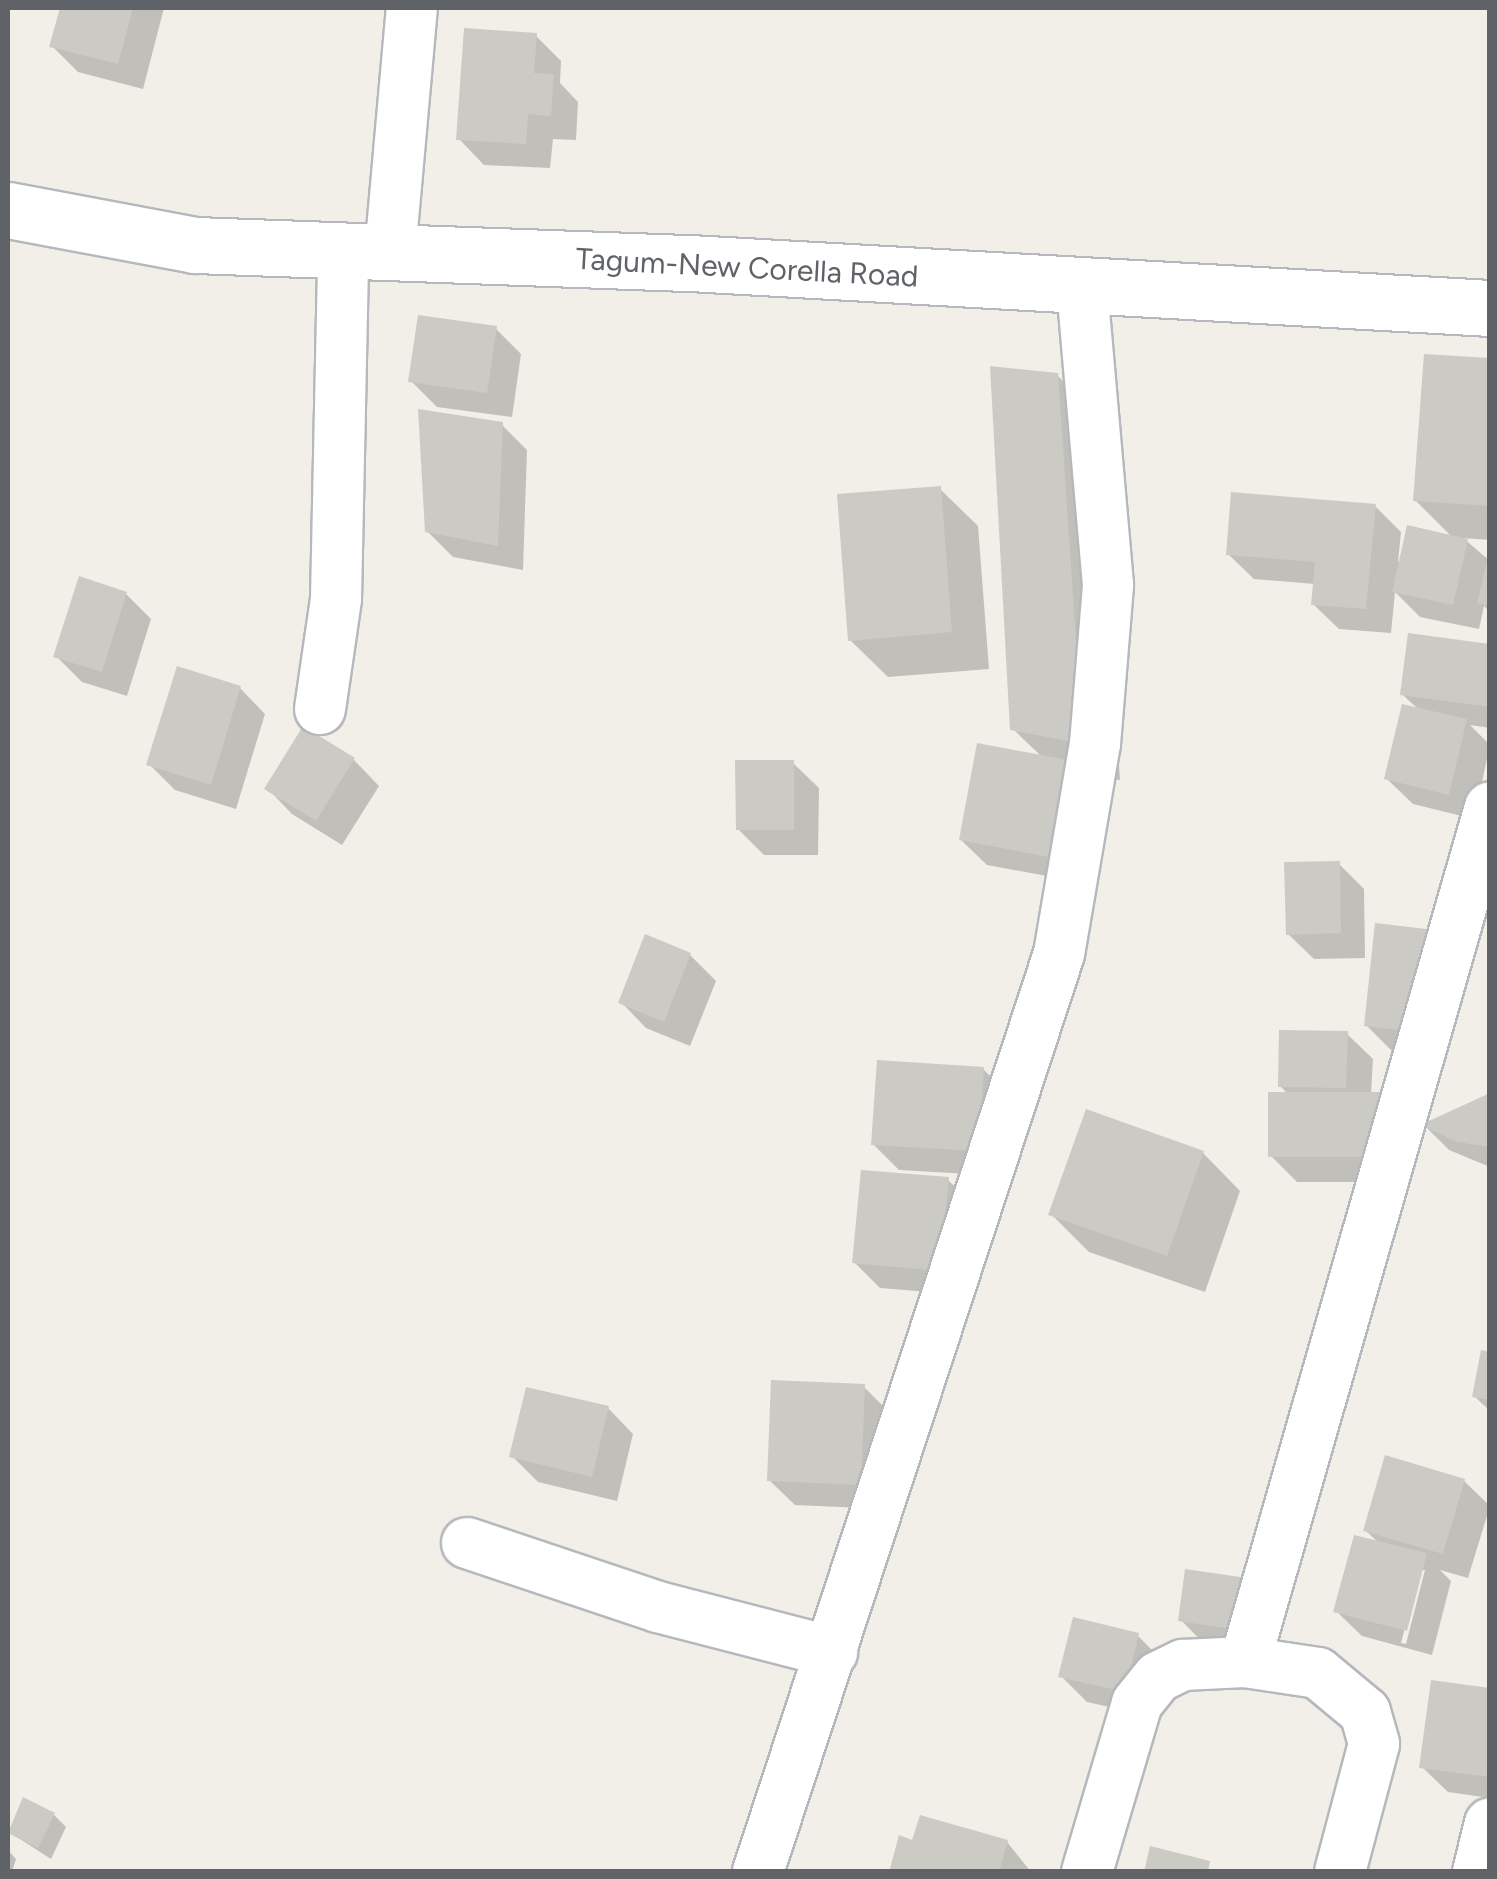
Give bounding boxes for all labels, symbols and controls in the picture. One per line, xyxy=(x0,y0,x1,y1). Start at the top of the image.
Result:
street label: Tagum-New Corella Road xyxy=(575,241,919,295)

